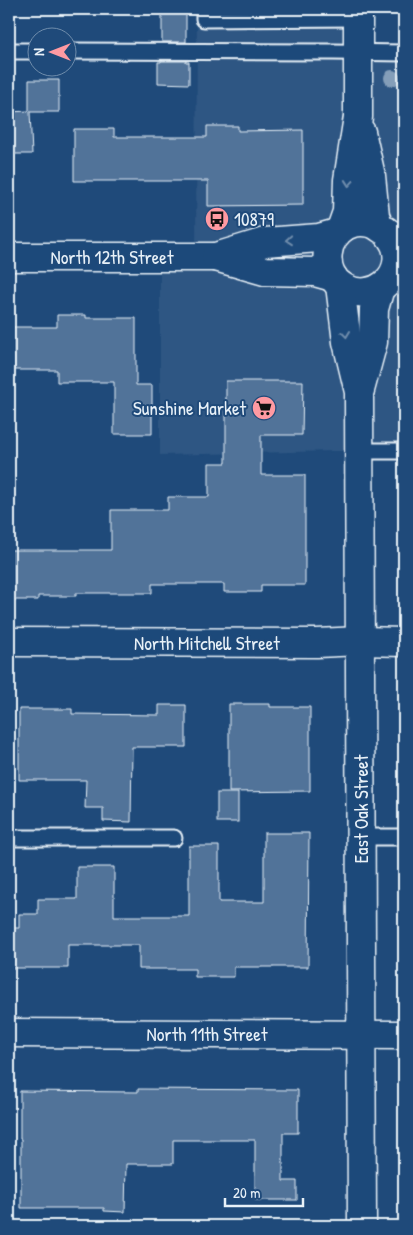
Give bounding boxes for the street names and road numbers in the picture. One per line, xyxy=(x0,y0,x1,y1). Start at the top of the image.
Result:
street label: North 12th Street xyxy=(51,244,174,270)
street label: North Mitchell Street xyxy=(134,630,280,656)
street label: East Oak Street xyxy=(348,754,374,863)
street label: North 11th Street xyxy=(147,1021,268,1047)

